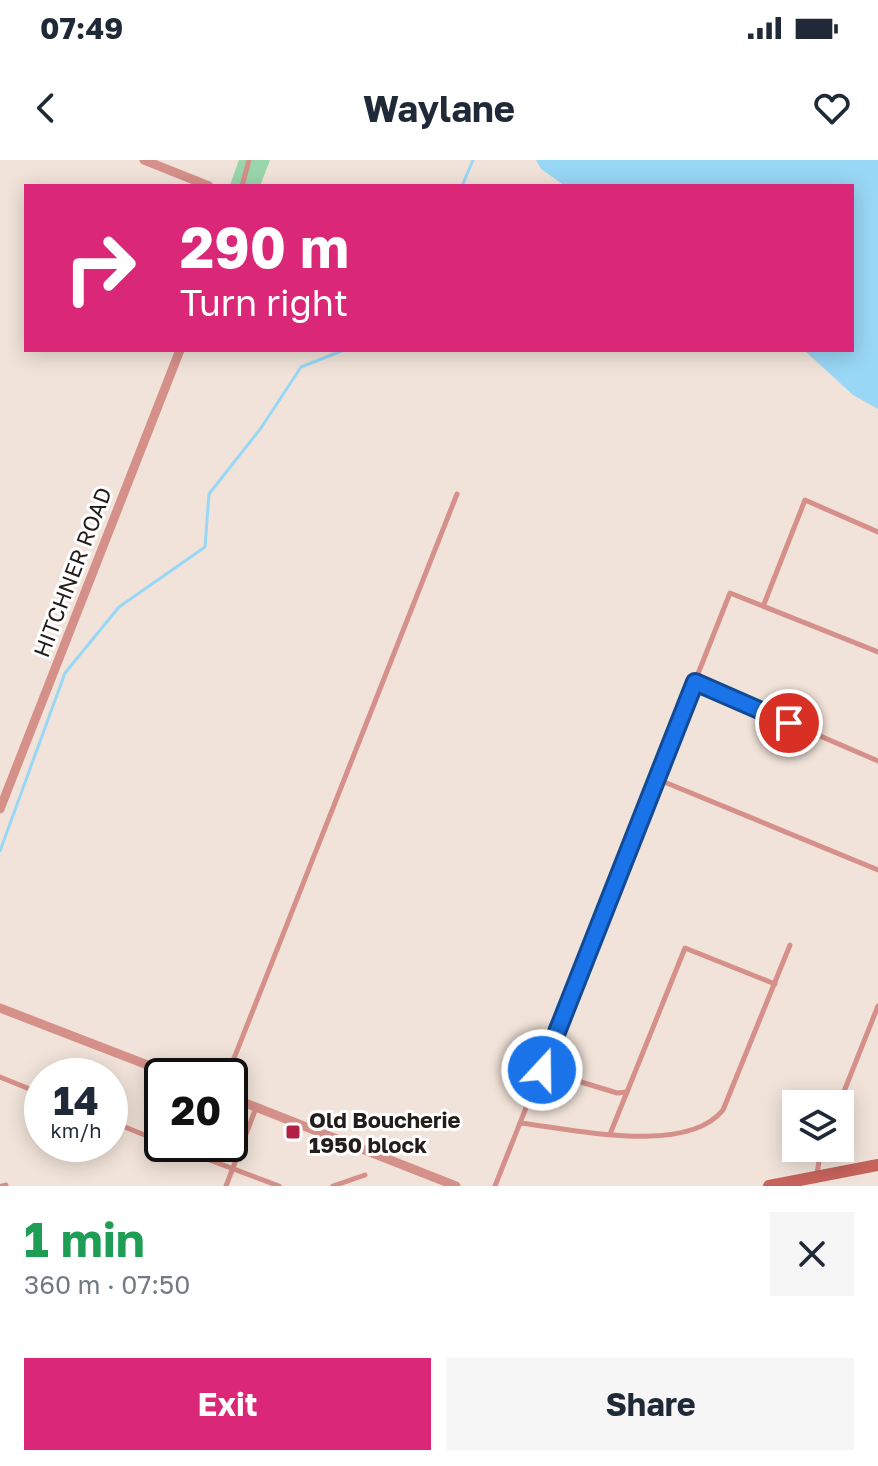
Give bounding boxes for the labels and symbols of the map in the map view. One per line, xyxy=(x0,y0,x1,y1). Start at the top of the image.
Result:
street label: HITCHNER ROAD xyxy=(27,483,117,661)
pin xyxy=(755,689,823,757)
position arrow xyxy=(500,1028,584,1112)
speed limit sign: 20 xyxy=(144,1058,248,1162)
place label: Old Boucherie 1950 block xyxy=(309,1106,461,1158)
marker: Old Boucherie 1950 block xyxy=(284,1123,302,1141)

